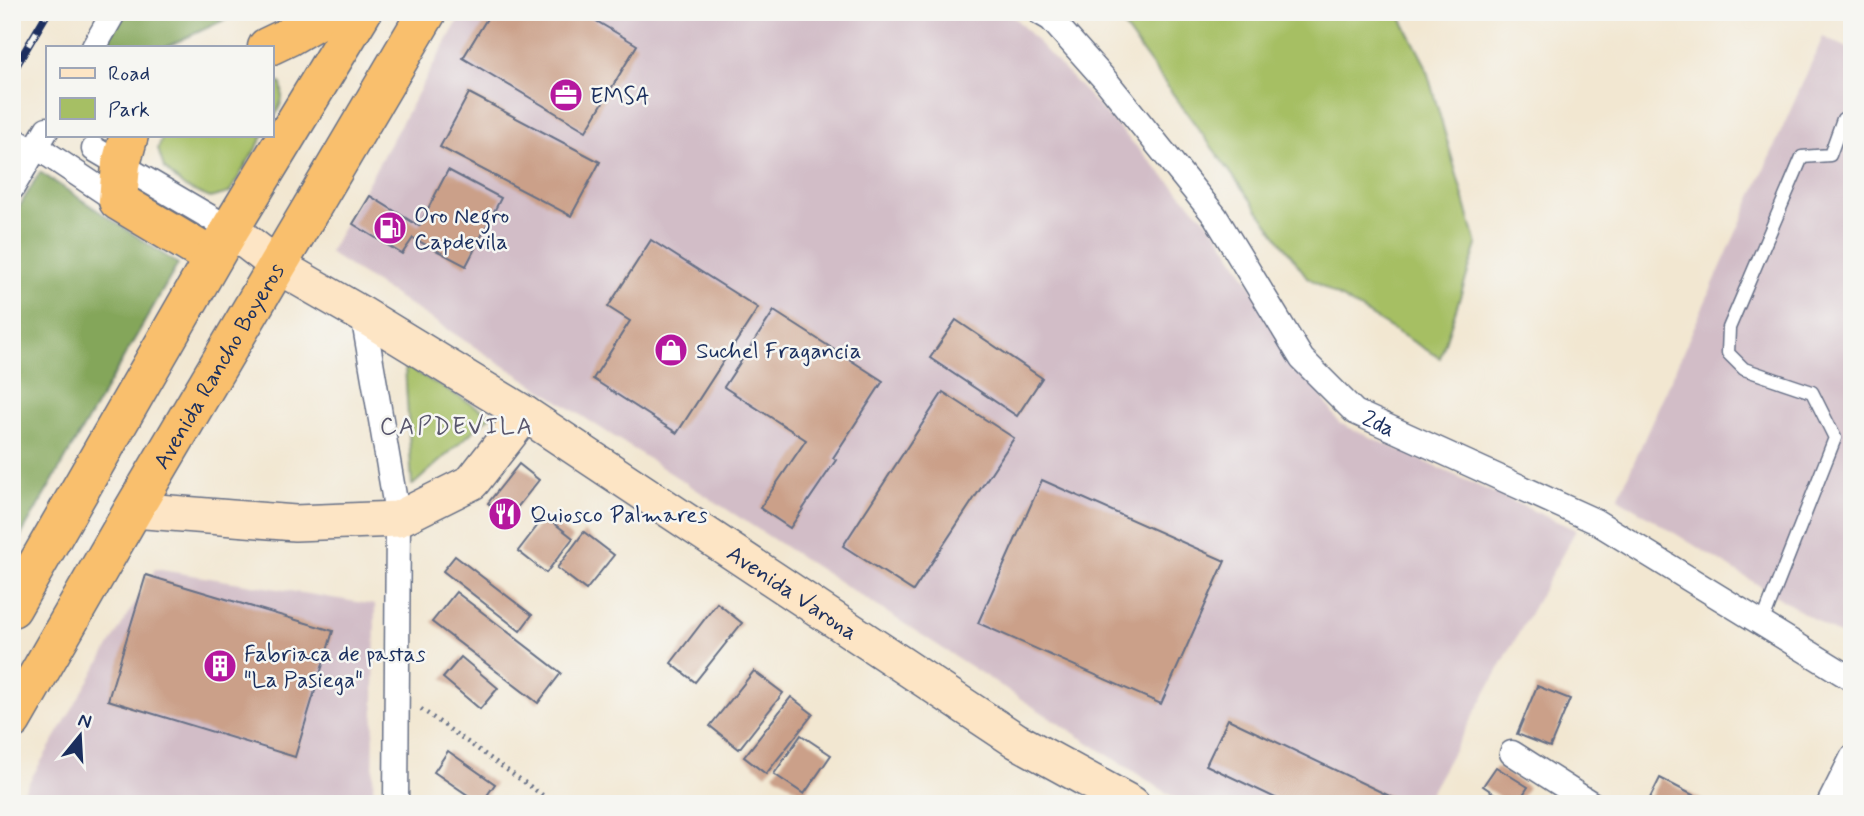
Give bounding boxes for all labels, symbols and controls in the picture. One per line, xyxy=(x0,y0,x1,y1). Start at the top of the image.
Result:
legend xyxy=(46,46,273,136)
text: Road xyxy=(108,60,150,88)
office icon: EMSA xyxy=(547,76,585,114)
place label: EMSA xyxy=(590,82,650,112)
text: Park xyxy=(108,96,150,124)
place label: Oro Negro Capdevila xyxy=(414,202,509,258)
fuel station icon: Oro Negro Capdevila xyxy=(371,209,409,247)
street label: Avenida Rancho Boyeros xyxy=(147,258,292,475)
shop icon: Suchel Fragancia xyxy=(652,331,690,369)
place label: Suchel Fragancia xyxy=(696,337,862,367)
street label: 2da xyxy=(1357,404,1399,445)
district label: CAPDEVILA xyxy=(380,412,534,443)
restaurant icon: Quiosco Palmares xyxy=(486,495,524,533)
place label: Quiosco Palmares xyxy=(530,501,708,531)
street label: Avenida Varona xyxy=(720,539,863,648)
place label: Fabriaca de pastas "La Pasiega" xyxy=(244,640,426,696)
building icon: Fabriaca de pastas "La Pasiega" xyxy=(201,647,239,685)
north arrow xyxy=(46,700,116,770)
text: N xyxy=(75,707,95,735)

